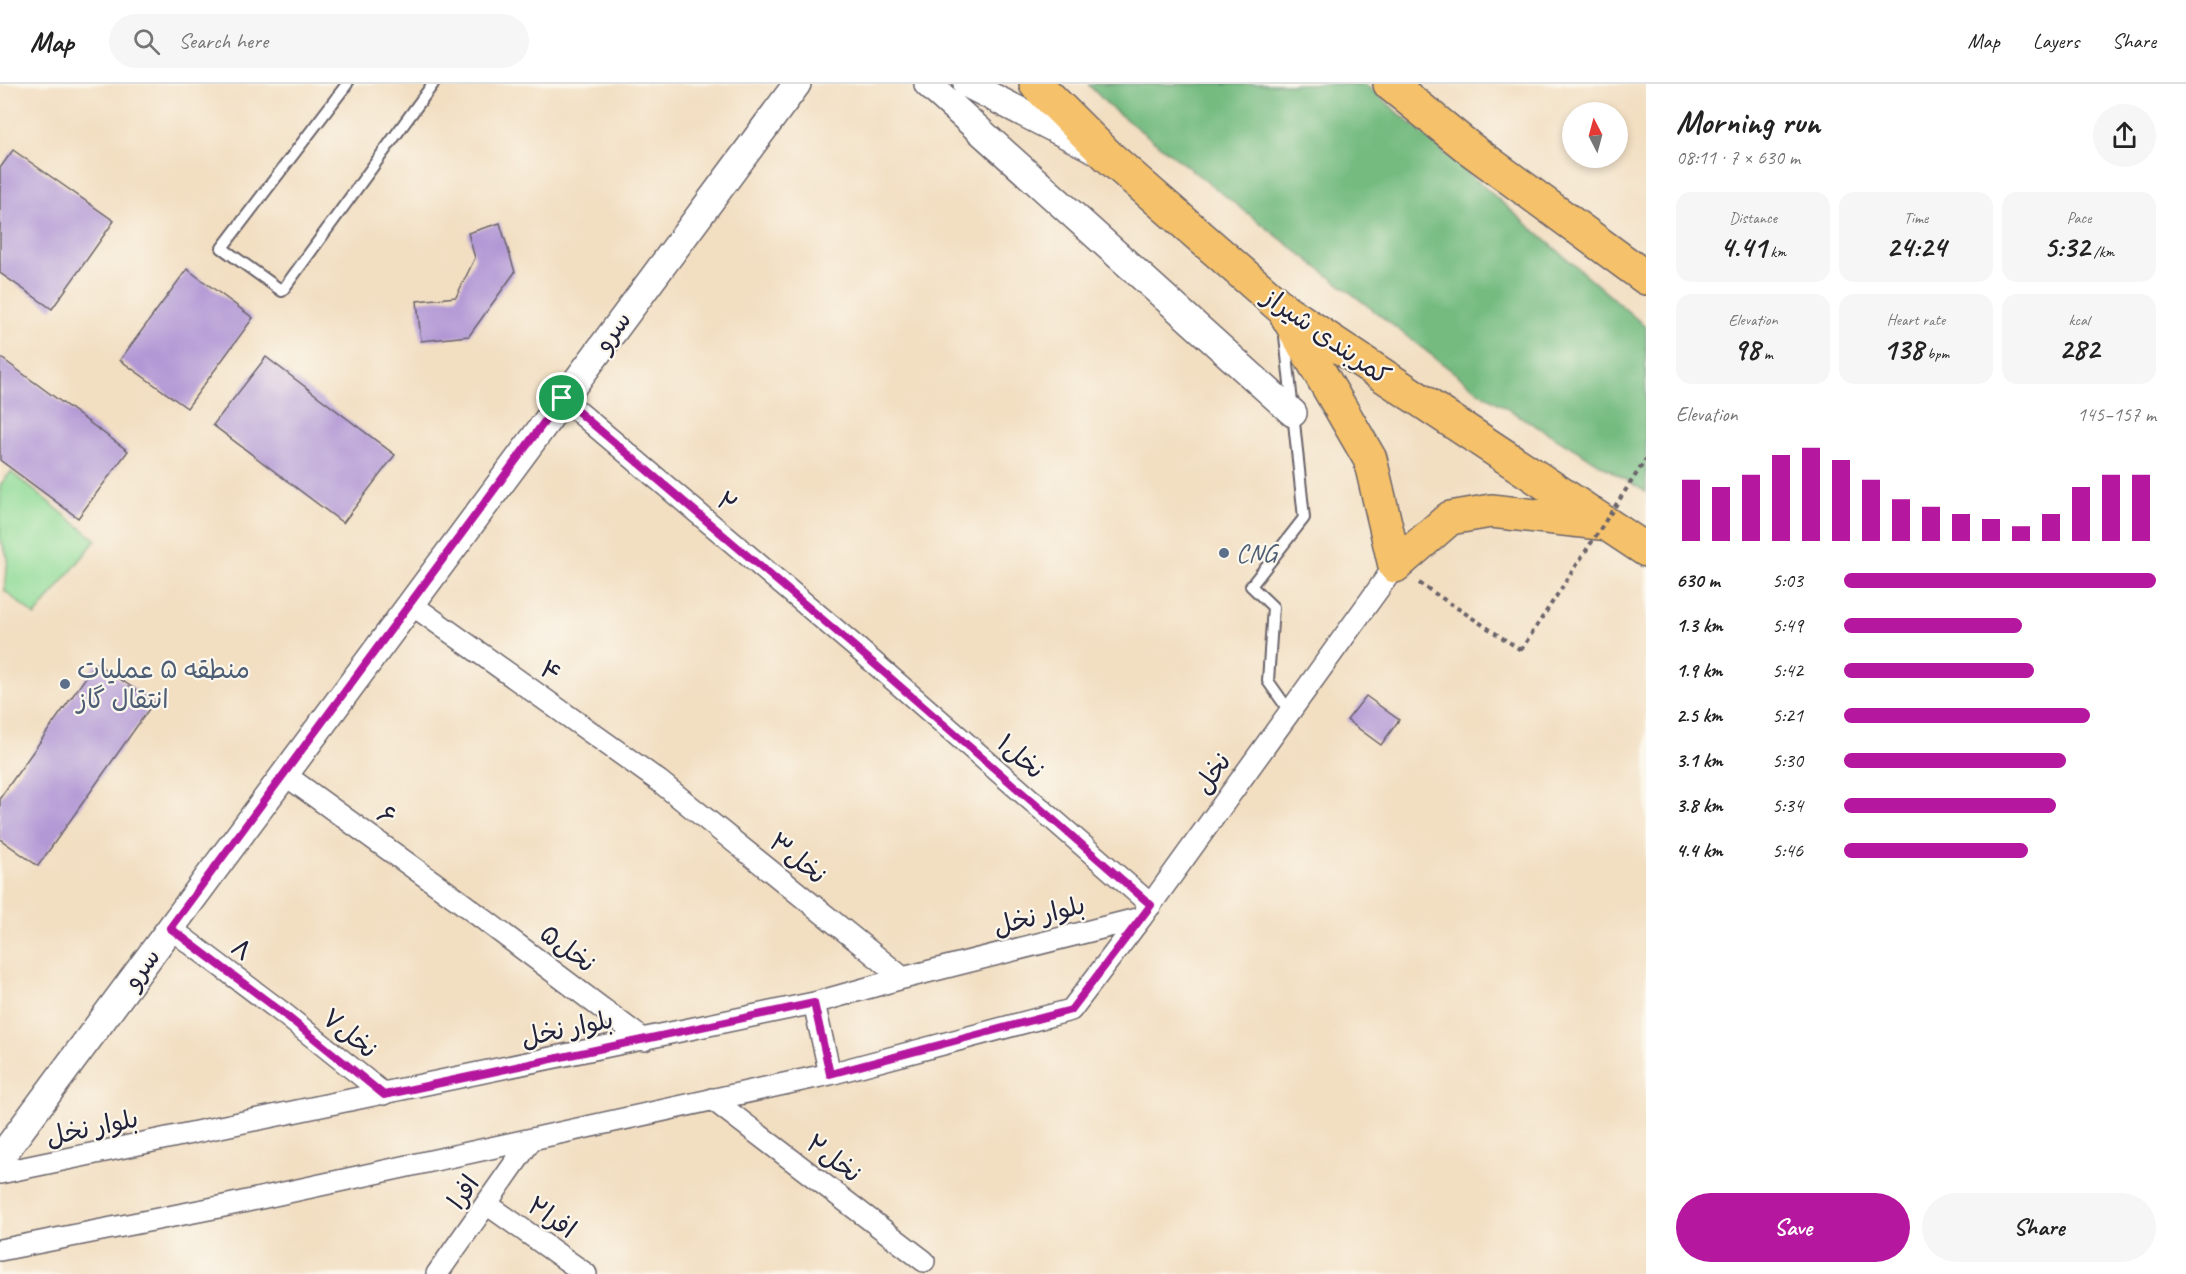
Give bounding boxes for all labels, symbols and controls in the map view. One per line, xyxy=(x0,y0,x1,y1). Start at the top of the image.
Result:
search box xyxy=(109,14,529,68)
text: Map xyxy=(30,24,73,59)
icon: search xyxy=(130,25,163,58)
text: Search here xyxy=(178,27,268,55)
text: Map xyxy=(1967,28,2000,54)
text: Layers xyxy=(2033,28,2079,54)
text: Share xyxy=(2112,28,2156,54)
text: Morning run xyxy=(1676,101,1820,143)
north arrow xyxy=(1562,102,1628,168)
map controls xyxy=(1562,102,1628,168)
button: share xyxy=(2093,104,2156,167)
text: 08:11 · 7 × 630 m xyxy=(1676,145,1800,170)
text: Distance xyxy=(1729,208,1777,228)
text: Time xyxy=(1904,208,1928,228)
text: Pace xyxy=(2067,208,2091,228)
text: 4.41 xyxy=(1720,228,1766,266)
text: 24:24 xyxy=(1886,228,1946,266)
text: 5:32 xyxy=(2044,228,2090,266)
text: km xyxy=(1766,242,1786,262)
text: /km xyxy=(2090,242,2114,262)
street label: کمربندی شیراز xyxy=(1255,279,1397,392)
street label: سرو xyxy=(586,304,639,359)
text: Elevation xyxy=(1728,310,1778,330)
text: Heart rate xyxy=(1887,310,1945,330)
text: kcal xyxy=(2068,310,2090,330)
text: 98 xyxy=(1733,330,1760,368)
text: 138 xyxy=(1883,330,1923,368)
text: 282 xyxy=(2059,330,2099,368)
text: m xyxy=(1760,344,1773,364)
text: bpm xyxy=(1923,344,1949,364)
pin xyxy=(536,372,587,423)
icon: arrive xyxy=(545,381,578,414)
text: Elevation xyxy=(1676,402,1738,427)
text: 145–157 m xyxy=(2077,402,2156,427)
street label: ۲ xyxy=(709,484,744,521)
place label: CNG xyxy=(1236,537,1280,570)
marker: CNG xyxy=(1217,546,1231,560)
text: 630 m xyxy=(1676,568,1720,593)
text: 5:03 xyxy=(1772,568,1803,593)
text: 1.3 km xyxy=(1676,613,1723,638)
text: 5:49 xyxy=(1772,613,1803,638)
street label: ۴ xyxy=(533,652,568,690)
place label: منطقه ۵ عملیات انتقال گاز xyxy=(75,653,250,716)
text: 1.9 km xyxy=(1676,658,1722,683)
text: 5:42 xyxy=(1772,658,1803,683)
marker: منطقه ۵ عملیات انتقال گاز xyxy=(58,677,72,691)
text: 2.5 km xyxy=(1676,703,1722,728)
text: 5:21 xyxy=(1772,703,1803,728)
street label: نخل۱ xyxy=(990,727,1051,786)
street label: نخل xyxy=(1186,746,1239,801)
text: 3.1 km xyxy=(1676,748,1723,773)
text: 5:30 xyxy=(1772,748,1803,773)
text: 3.8 km xyxy=(1676,793,1723,818)
text: 5:34 xyxy=(1772,793,1803,818)
street label: ۶ xyxy=(371,797,403,833)
street label: نخل۳ xyxy=(762,825,833,892)
text: 4.4 km xyxy=(1676,838,1723,863)
text: 5:46 xyxy=(1772,838,1803,863)
street label: بلوار نخل xyxy=(990,888,1089,943)
street label: نخل۵ xyxy=(533,917,602,980)
street label: ۸ xyxy=(225,931,259,968)
street label: سرو xyxy=(115,941,168,996)
street label: نخل۷ xyxy=(315,1001,384,1066)
street label: بلوار نخل xyxy=(518,1003,616,1054)
street label: بلوار نخل xyxy=(43,1102,141,1153)
street label: نخل۲ xyxy=(799,1127,868,1190)
street label: افرا xyxy=(440,1169,487,1216)
street label: ۲افرا xyxy=(521,1189,583,1246)
button: Save xyxy=(1676,1193,1910,1262)
button: Share xyxy=(1922,1193,2156,1262)

